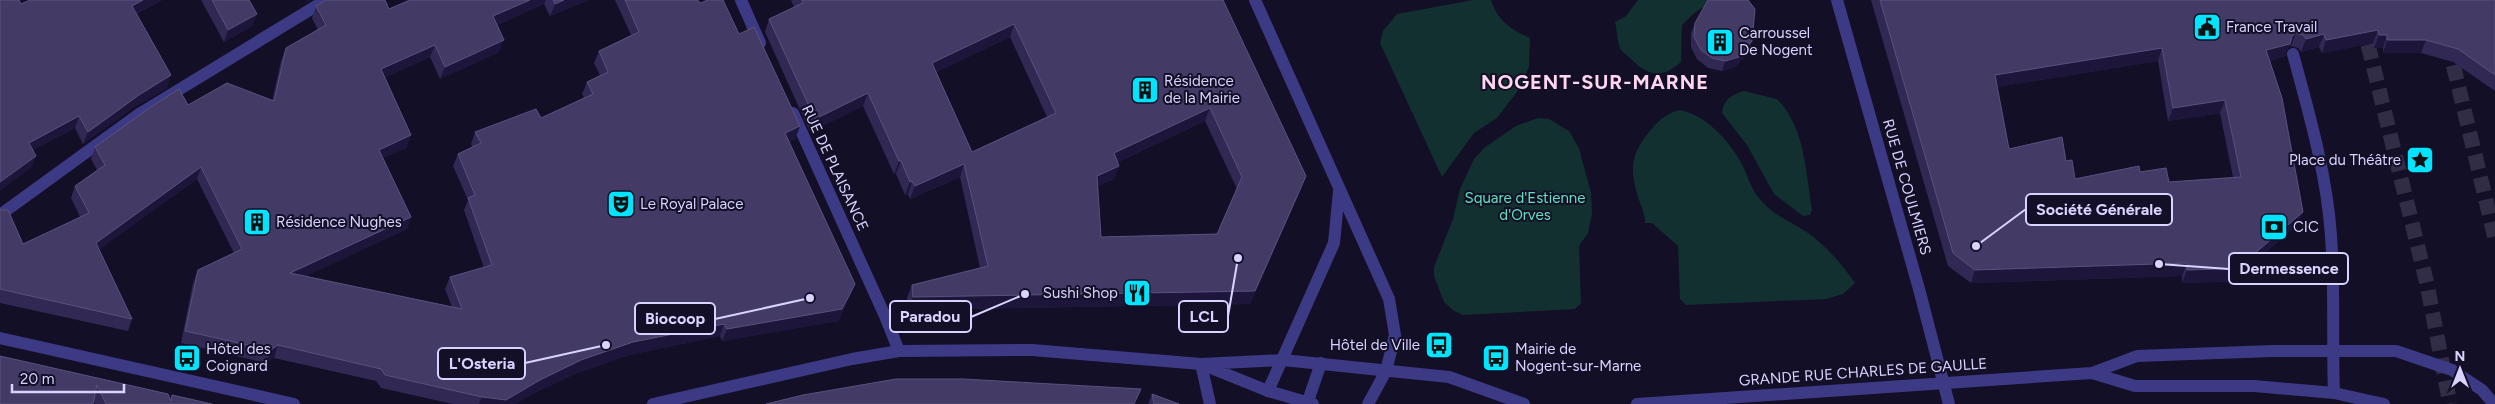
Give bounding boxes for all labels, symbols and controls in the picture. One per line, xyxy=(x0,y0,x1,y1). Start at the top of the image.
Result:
public building icon: France Travail xyxy=(2192,12,2222,42)
place label: France Travail xyxy=(2226,18,2317,36)
place label: Carroussel De Nogent xyxy=(1739,24,1813,59)
building icon: Carroussel De Nogent xyxy=(1705,27,1735,57)
district label: NOGENT-SUR-MARNE xyxy=(1481,70,1709,94)
place label: Résidence de la Mairie xyxy=(1164,72,1240,107)
building icon: Résidence de la Mairie xyxy=(1130,75,1160,105)
street label: RUE DE PLAISANCE xyxy=(798,102,872,234)
street label: RUE DE COULMIERS xyxy=(1879,117,1935,257)
place icon: Place du Théâtre xyxy=(2405,145,2435,175)
place label: Place du Théâtre xyxy=(2289,151,2401,169)
theatre icon: Le Royal Palace xyxy=(606,189,636,219)
park label: Square d'Estienne d'Orves xyxy=(1465,189,1585,224)
callout: Société Générale xyxy=(2026,194,2172,225)
place label: Le Royal Palace xyxy=(640,195,743,213)
text: Société Générale xyxy=(2036,200,2162,219)
building icon: Résidence Nughes xyxy=(242,207,272,237)
bank icon: CIC xyxy=(2259,212,2289,242)
place label: Résidence Nughes xyxy=(276,213,402,231)
place label: CIC xyxy=(2293,218,2319,236)
callout: Dermessence xyxy=(2229,253,2348,284)
text: Dermessence xyxy=(2239,259,2339,278)
restaurant icon: Sushi Shop xyxy=(1122,278,1152,308)
place label: Sushi Shop xyxy=(1043,284,1118,302)
callout: Paradou xyxy=(890,301,971,332)
callout: LCL xyxy=(1179,301,1228,332)
callout: Biocoop xyxy=(635,303,715,334)
text: Paradou xyxy=(900,307,960,326)
text: LCL xyxy=(1190,307,1219,326)
text: Biocoop xyxy=(645,309,705,328)
bus stop icon: Hôtel de Ville xyxy=(1424,330,1454,360)
place label: Hôtel de Ville xyxy=(1330,336,1420,354)
place label: Hôtel des Coignard xyxy=(206,340,271,375)
place label: Mairie de Nogent-sur-Marne xyxy=(1515,340,1641,375)
bus stop icon: Hôtel des Coignard xyxy=(172,343,202,373)
bus stop icon: Mairie de Nogent-sur-Marne xyxy=(1481,343,1511,373)
north arrow xyxy=(2435,344,2485,394)
callout: L'Osteria xyxy=(438,348,525,379)
text: N xyxy=(2455,348,2465,365)
text: L'Osteria xyxy=(449,354,515,373)
street label: GRANDE RUE CHARLES DE GAULLE xyxy=(1738,354,1988,390)
scale bar xyxy=(12,362,125,394)
text: 20 m xyxy=(20,370,54,388)

